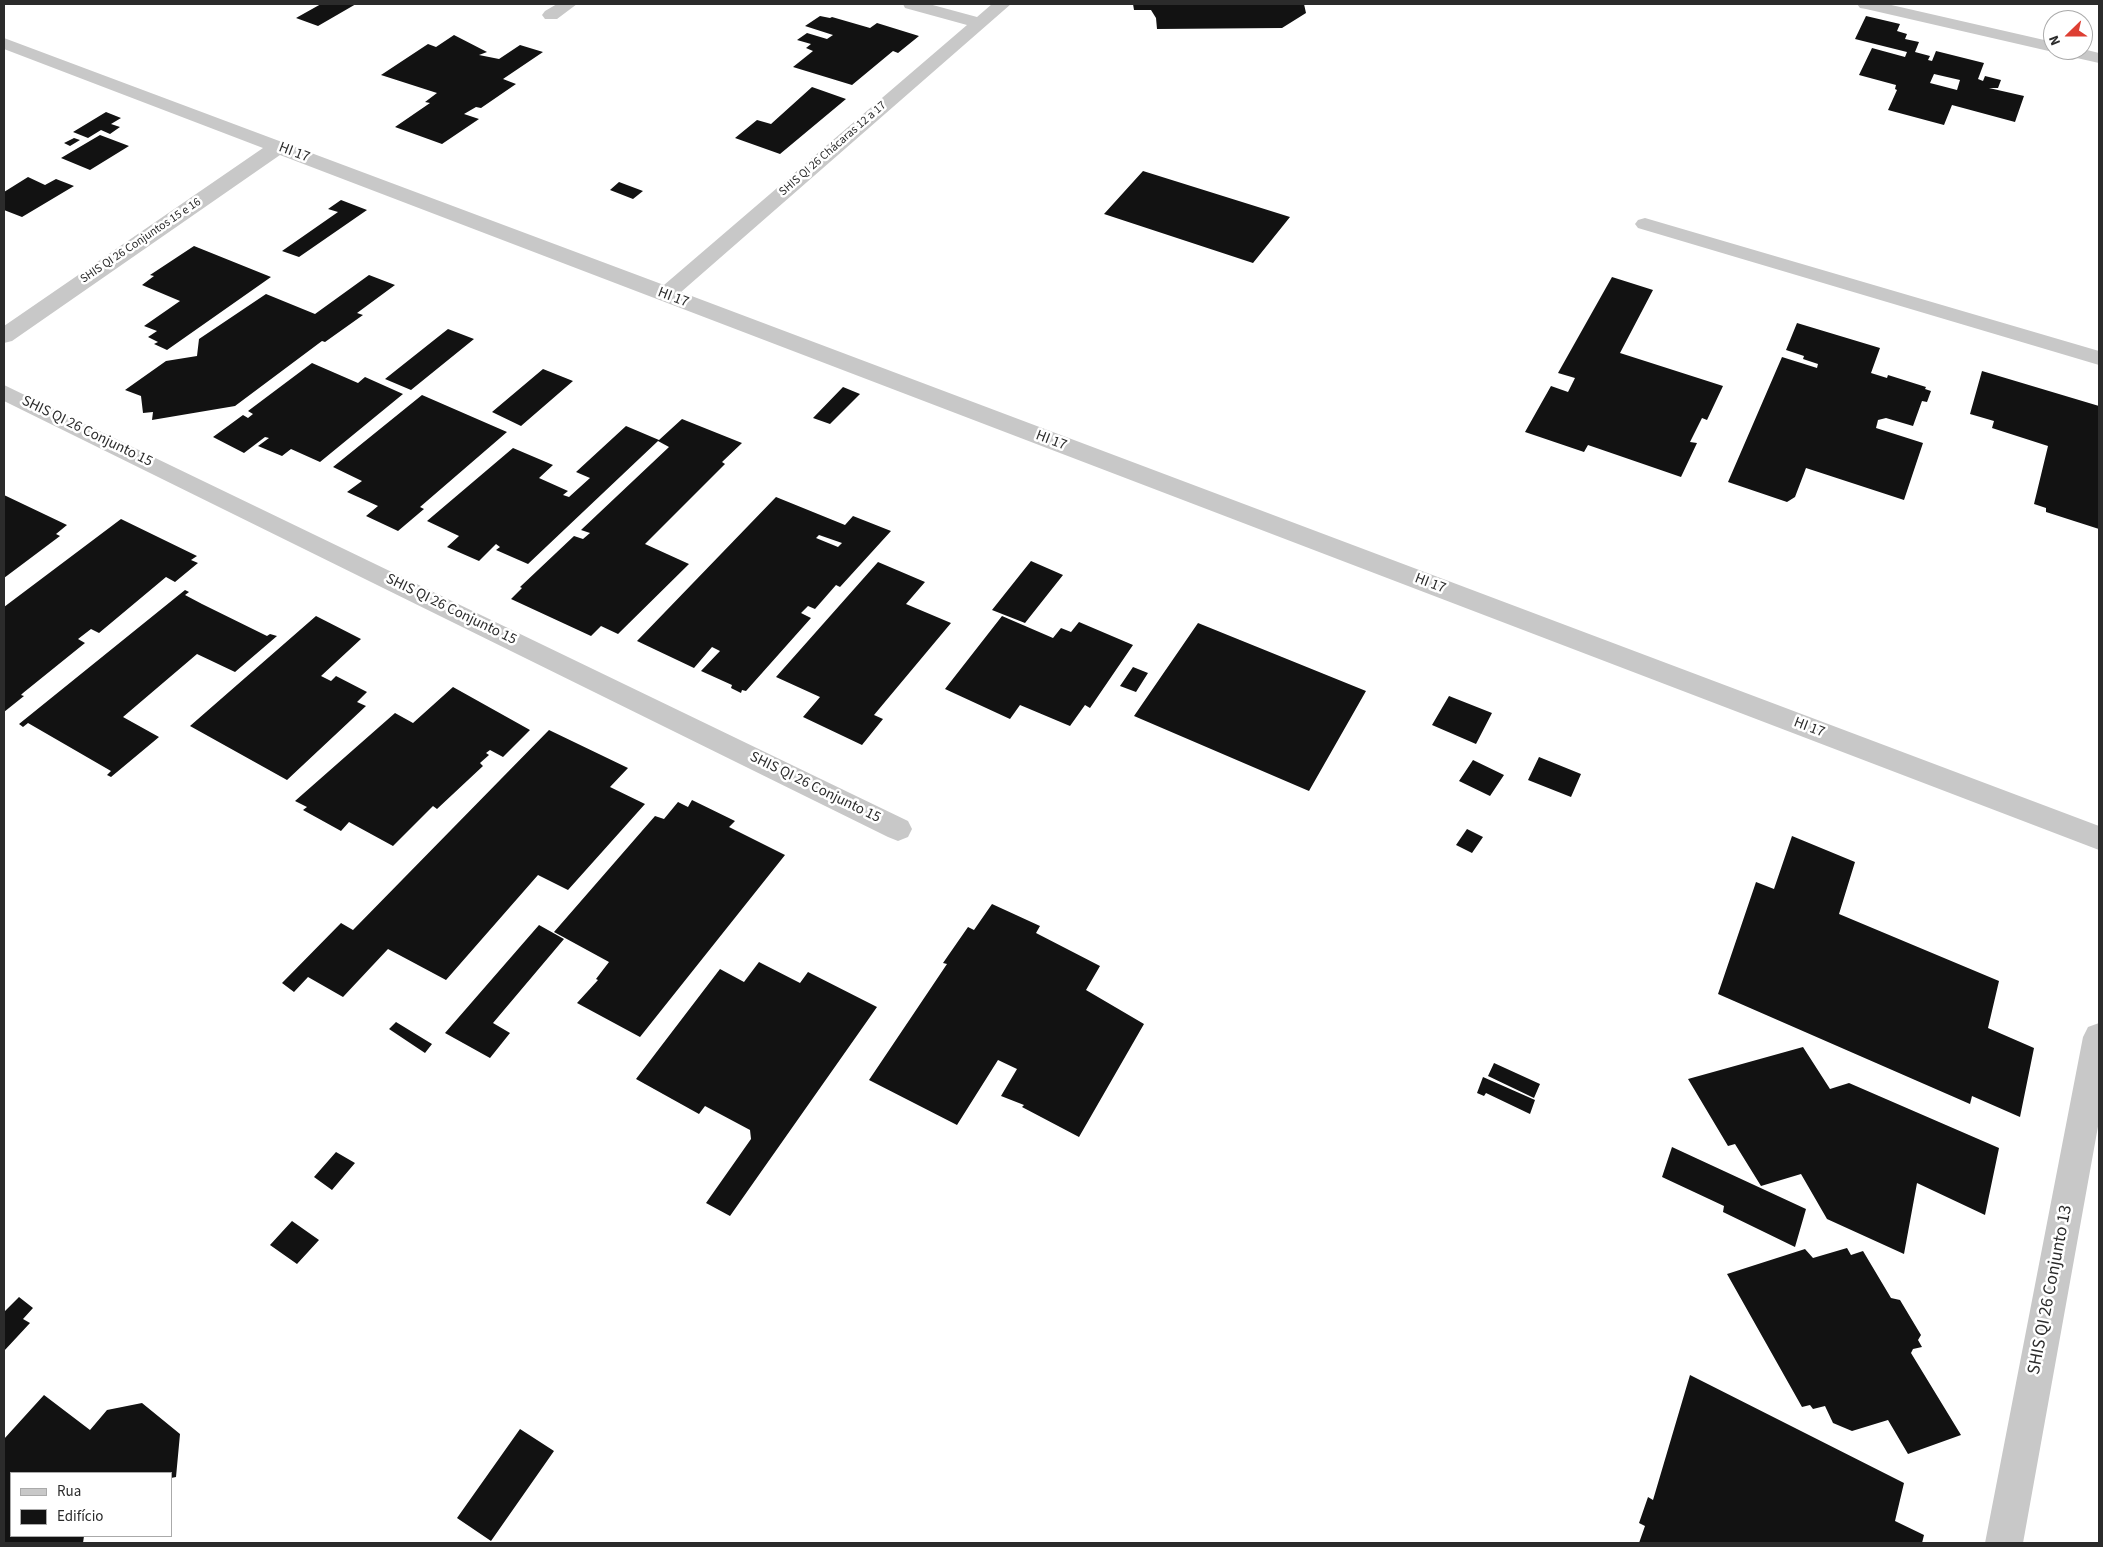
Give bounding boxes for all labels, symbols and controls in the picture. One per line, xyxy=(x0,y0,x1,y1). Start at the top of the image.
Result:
north arrow xyxy=(2043,10,2093,60)
text: N xyxy=(2044,32,2066,48)
street label: SHIS QI 26 Chácaras 12 a 17 xyxy=(777,99,889,199)
street label: HI 17 xyxy=(276,139,312,167)
street label: SHIS QI 26 Conjuntos 15 e 16 xyxy=(78,195,204,287)
street label: HI 17 xyxy=(655,284,691,312)
street label: SHIS QI 26 Conjunto 15 xyxy=(19,392,155,472)
street label: HI 17 xyxy=(1033,427,1069,455)
street label: SHIS QI 26 Conjunto 15 xyxy=(383,570,519,650)
street label: HI 17 xyxy=(1412,570,1448,598)
street label: HI 17 xyxy=(1791,714,1827,742)
street label: SHIS QI 26 Conjunto 15 xyxy=(747,748,883,828)
street label: SHIS QI 26 Conjunto 13 xyxy=(2024,1203,2078,1377)
legend xyxy=(10,1472,172,1537)
text: Rua xyxy=(57,1481,81,1502)
text: Edifício xyxy=(57,1506,104,1527)

